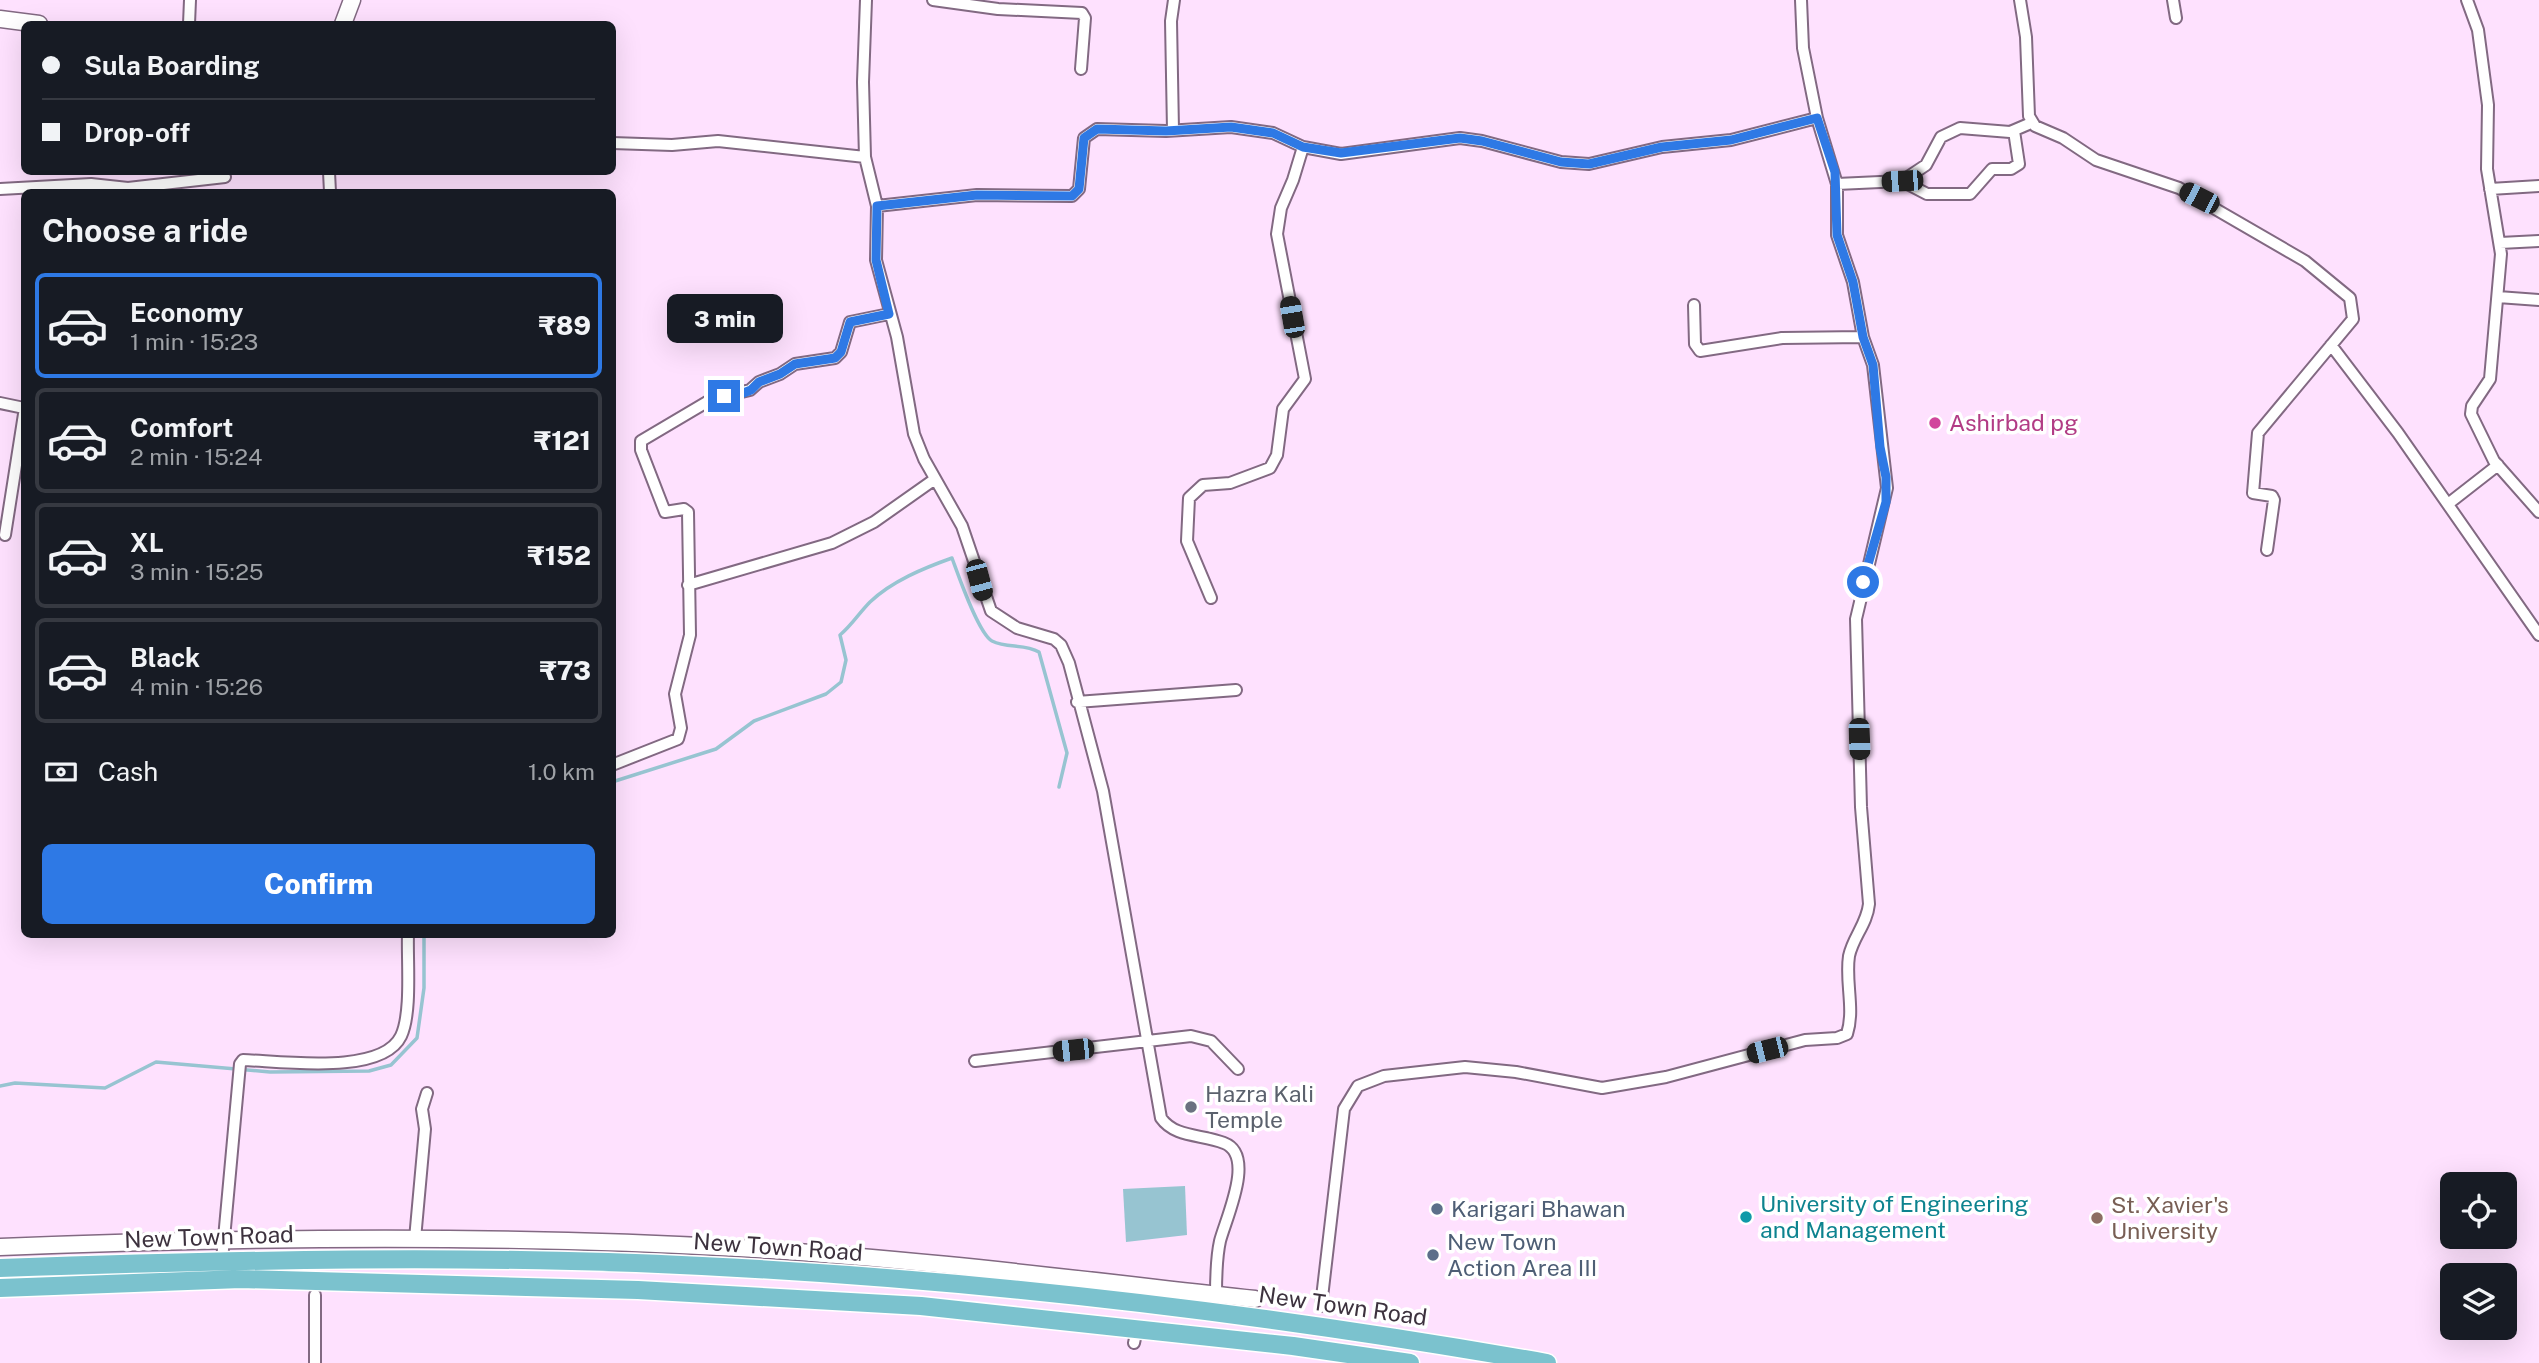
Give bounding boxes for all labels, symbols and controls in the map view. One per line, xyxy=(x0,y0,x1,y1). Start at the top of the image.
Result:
text: Sula Boarding xyxy=(84,50,260,81)
text: Drop-off xyxy=(84,117,190,148)
car xyxy=(1881,169,1924,193)
car xyxy=(2176,179,2223,217)
text: Choose a ride xyxy=(42,212,248,249)
icon: car xyxy=(46,294,109,357)
callout: 3 min xyxy=(666,294,782,344)
car xyxy=(1279,294,1306,340)
text: Economy xyxy=(130,297,243,328)
text: 3 min xyxy=(694,305,756,332)
text: ₹89 xyxy=(538,310,591,341)
text: 1 min · 15:23 xyxy=(130,328,258,355)
route end xyxy=(708,380,740,412)
icon: car xyxy=(46,409,109,472)
place label: Ashirbad pg xyxy=(1949,409,2078,436)
text: Comfort xyxy=(130,412,233,443)
marker: Ashirbad pg xyxy=(1927,415,1943,431)
text: ₹121 xyxy=(534,425,591,456)
text: 2 min · 15:24 xyxy=(130,443,263,470)
icon: car xyxy=(46,524,109,587)
text: XL xyxy=(130,527,164,558)
text: ₹152 xyxy=(527,540,591,571)
car xyxy=(964,557,995,603)
text: 3 min · 15:25 xyxy=(130,558,264,585)
route start xyxy=(1847,566,1879,598)
icon: car xyxy=(46,639,109,702)
text: Black xyxy=(130,642,200,673)
text: ₹73 xyxy=(539,655,591,686)
text: 4 min · 15:26 xyxy=(130,673,263,700)
car xyxy=(1848,718,1871,760)
icon: cash xyxy=(42,753,80,791)
text: Cash xyxy=(98,756,158,787)
text: 1.0 km xyxy=(528,758,595,785)
button: Confirm xyxy=(42,844,595,924)
car xyxy=(1745,1035,1790,1065)
car xyxy=(1052,1037,1095,1063)
place label: Hazra Kali Temple xyxy=(1205,1080,1314,1133)
marker: Hazra Kali Temple xyxy=(1183,1099,1199,1115)
map controls xyxy=(2440,1172,2517,1340)
button: locate xyxy=(2440,1172,2517,1249)
place label: University of Engineering and Management xyxy=(1760,1190,2029,1243)
place label: St. Xavier's University xyxy=(2111,1191,2229,1244)
place label: Karigari Bhawan xyxy=(1451,1195,1625,1222)
marker: Karigari Bhawan xyxy=(1429,1201,1445,1217)
marker: University of Engineering and Management xyxy=(1738,1209,1754,1225)
marker: St. Xavier's University xyxy=(2089,1210,2105,1226)
street label: New Town Road xyxy=(124,1220,294,1253)
street label: New Town Road xyxy=(692,1227,864,1266)
place label: New Town Action Area III xyxy=(1447,1228,1597,1281)
marker: New Town Action Area III xyxy=(1425,1247,1441,1263)
button: layers xyxy=(2440,1263,2517,1340)
street label: New Town Road xyxy=(1257,1280,1429,1331)

